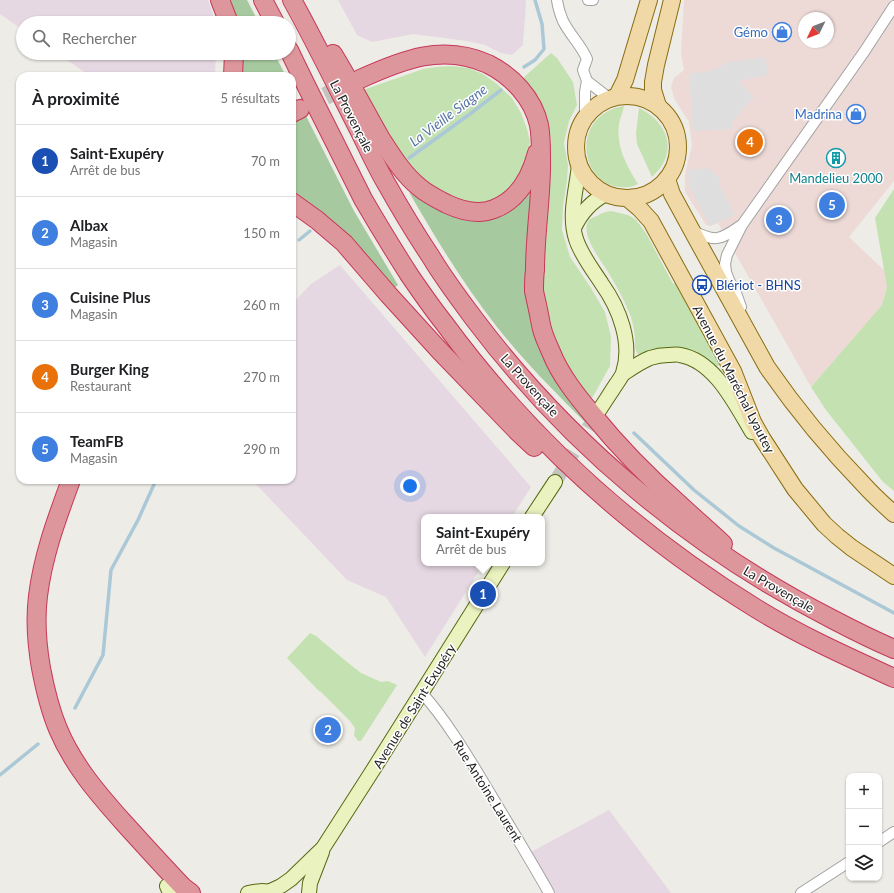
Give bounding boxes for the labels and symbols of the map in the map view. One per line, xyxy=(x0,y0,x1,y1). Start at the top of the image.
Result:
north arrow xyxy=(798,12,834,48)
shop icon: Gémo xyxy=(771,21,793,43)
place label: Gémo xyxy=(734,24,768,40)
street label: La Provençale xyxy=(327,77,377,155)
water label: La Vieille Siagne xyxy=(406,80,490,150)
shop icon: Madrina xyxy=(845,103,867,125)
place label: Madrina xyxy=(795,106,842,122)
pin: 4 xyxy=(737,127,763,157)
building icon: Mandelieu 2000 xyxy=(825,147,847,169)
place label: Mandelieu 2000 xyxy=(789,170,883,186)
pin: 5 xyxy=(819,190,845,220)
pin: 3 xyxy=(766,205,792,235)
bus stop icon: Blériot - BHNS xyxy=(691,274,713,296)
place label: Blériot - BHNS xyxy=(716,277,801,293)
street label: Avenue du Maréchal Lyautey xyxy=(690,302,778,456)
street label: La Provençale xyxy=(498,350,562,420)
your location xyxy=(400,476,420,496)
street label: La Provençale xyxy=(741,562,817,616)
pin: 1 xyxy=(470,579,496,609)
street label: Avenue de Saint-Exupéry xyxy=(369,641,459,771)
pin: 2 xyxy=(315,715,341,745)
street label: Rue Antoine Laurent xyxy=(450,737,526,845)

